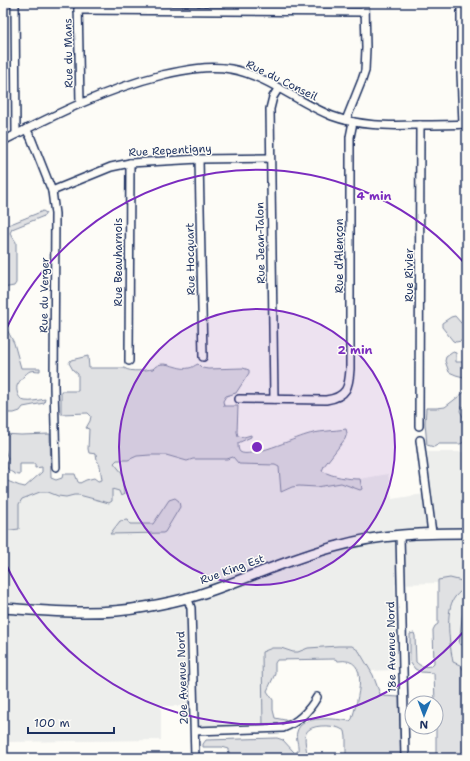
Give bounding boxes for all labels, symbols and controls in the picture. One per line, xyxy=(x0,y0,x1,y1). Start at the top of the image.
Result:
street label: Rue du Mans xyxy=(60,18,77,88)
street label: Rue du Conseil xyxy=(243,57,321,105)
street label: Rue Repentigny xyxy=(128,141,212,160)
text: 4 min xyxy=(357,188,392,204)
street label: Rue Jean-Talon xyxy=(252,202,269,284)
street label: Rue Beauharnois xyxy=(111,218,126,306)
street label: Rue d'Alençon xyxy=(332,218,347,293)
street label: Rue Hocquart xyxy=(182,222,199,295)
street label: Rue Rivier xyxy=(402,248,417,302)
street label: Rue du Verger xyxy=(36,257,53,333)
text: 2 min xyxy=(338,342,373,358)
centre of rings xyxy=(250,440,264,454)
street label: Rue King Est xyxy=(198,551,267,588)
street label: 18e Avenue Nord xyxy=(383,601,400,693)
street label: 20e Avenue Nord xyxy=(173,631,192,725)
north arrow xyxy=(404,695,444,735)
scale bar xyxy=(28,709,114,735)
text: 100 m xyxy=(34,715,70,731)
text: N xyxy=(419,717,428,732)

